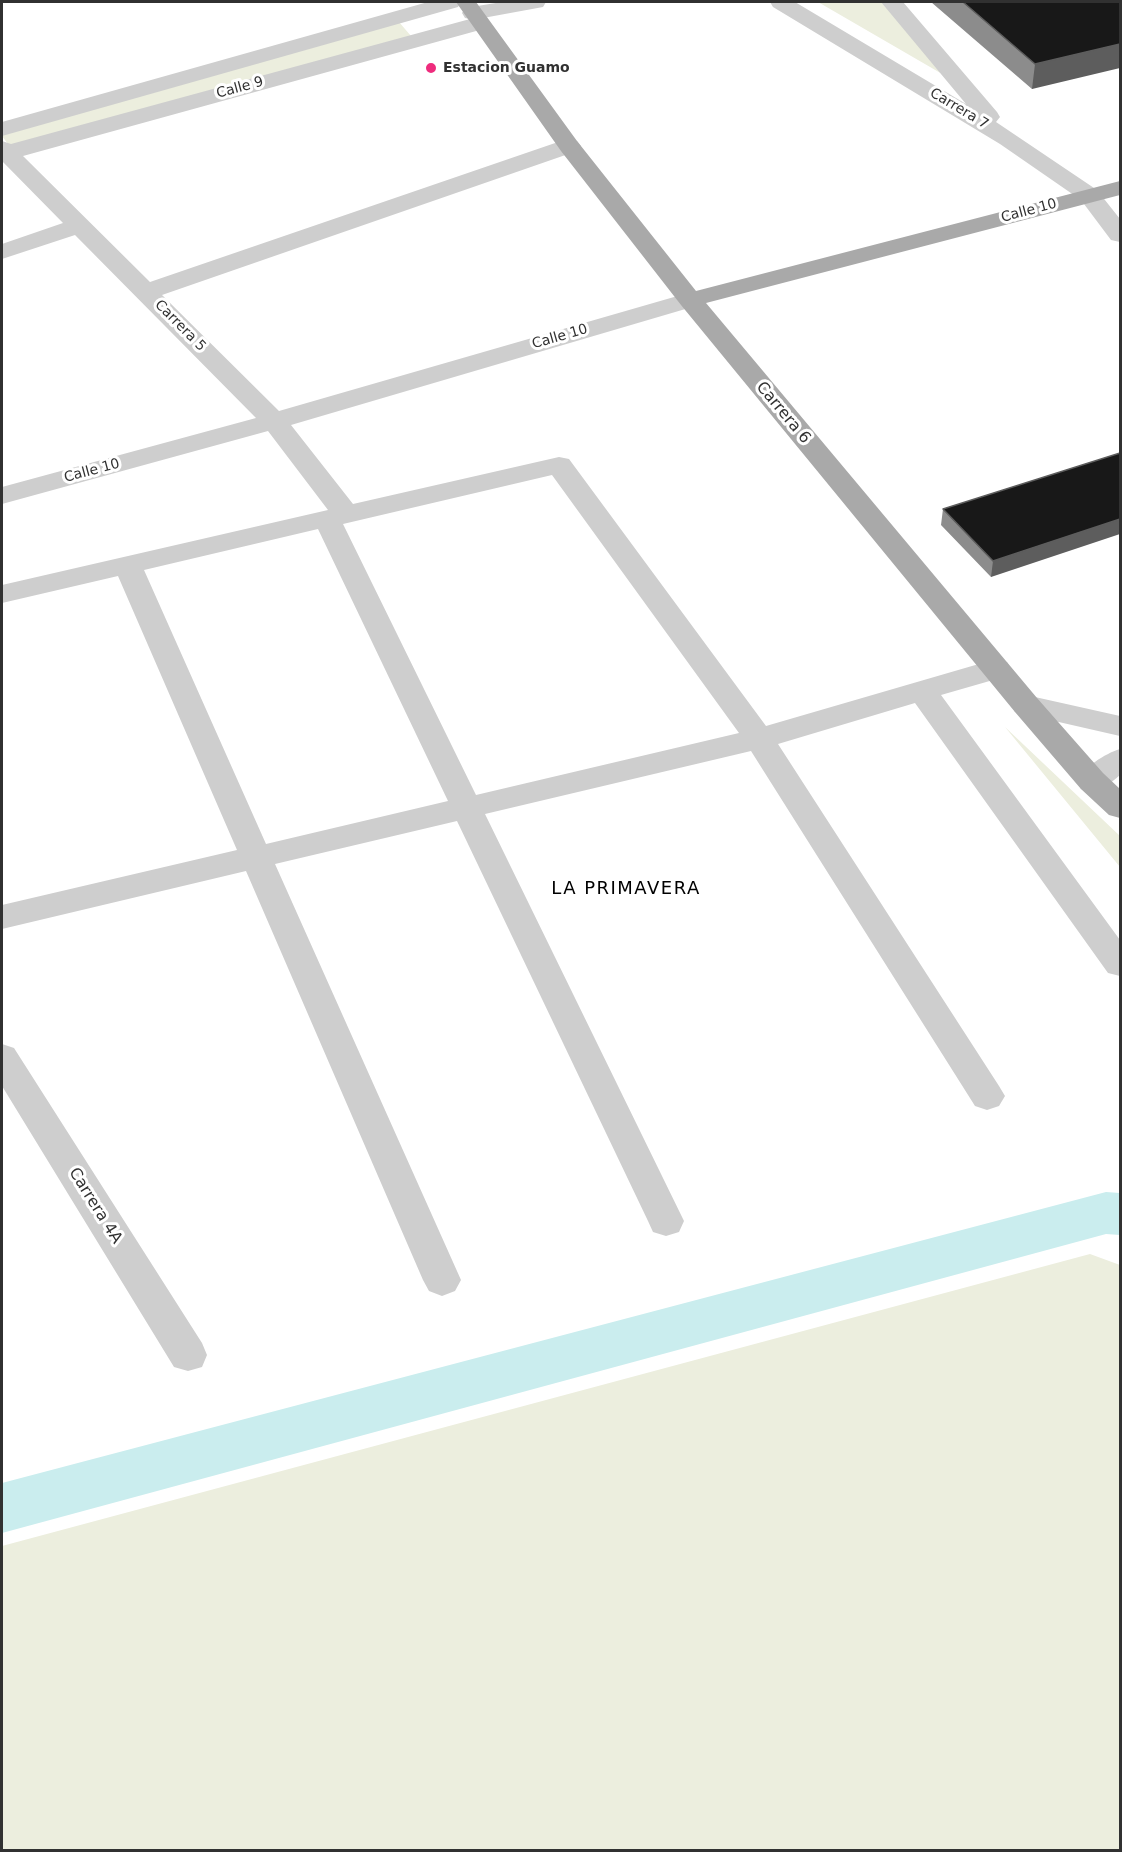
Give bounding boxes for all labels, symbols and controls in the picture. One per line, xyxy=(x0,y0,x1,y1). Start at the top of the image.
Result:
place label: Estacion Guamo xyxy=(443,60,570,76)
marker: Estacion Guamo xyxy=(424,61,438,75)
street label: Calle 9 xyxy=(215,74,265,102)
street label: Carrera 7 xyxy=(927,85,991,133)
street label: Calle 10 xyxy=(999,196,1059,226)
street label: Carrera 5 xyxy=(151,297,209,355)
street label: Calle 10 xyxy=(530,321,590,353)
street label: Carrera 6 xyxy=(752,378,814,448)
street label: Calle 10 xyxy=(62,456,122,486)
district label: LA PRIMAVERA xyxy=(551,878,701,900)
street label: Carrera 4A xyxy=(64,1164,126,1248)

